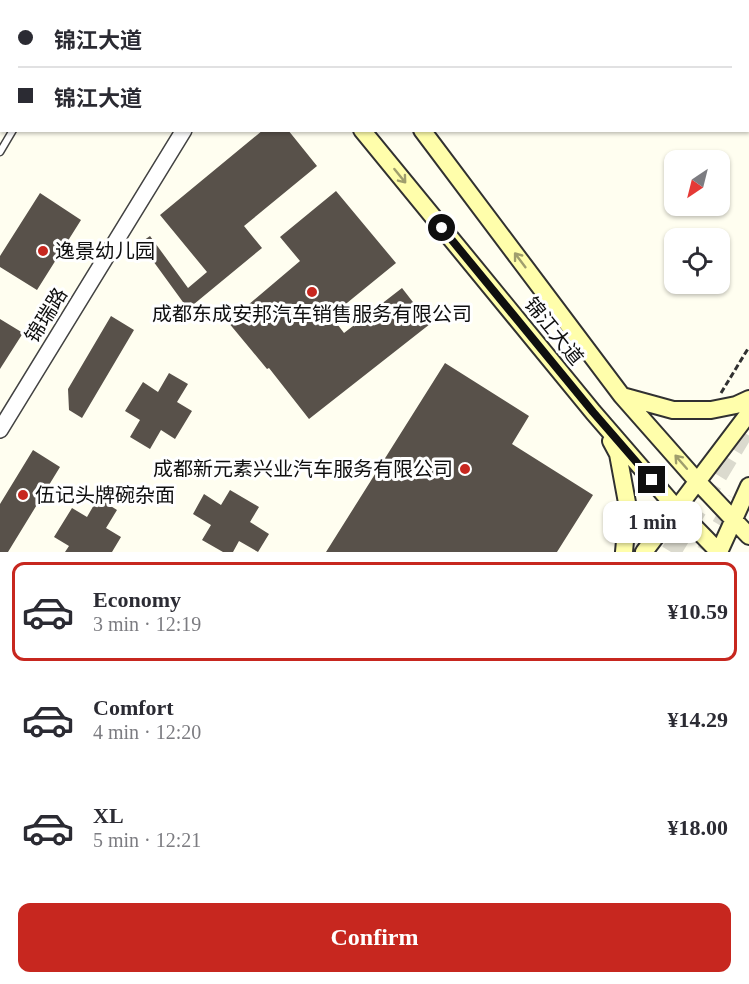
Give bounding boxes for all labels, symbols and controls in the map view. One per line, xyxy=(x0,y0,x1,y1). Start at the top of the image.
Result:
text: 锦江大道 xyxy=(54,28,142,53)
text: 锦江大道 xyxy=(54,86,142,111)
north arrow xyxy=(664,150,730,216)
map controls xyxy=(664,150,730,294)
one-way arrow xyxy=(393,167,406,183)
route start xyxy=(428,214,455,241)
button: locate xyxy=(664,228,730,294)
place label: 逸景幼儿园 xyxy=(55,240,155,262)
marker: 逸景幼儿园 xyxy=(36,244,50,258)
one-way arrow xyxy=(514,253,527,269)
street label: 锦瑞路 xyxy=(21,284,71,346)
marker: 成都东成安邦汽车销售服务有限公司 xyxy=(305,285,319,299)
street label: 锦江大道 xyxy=(520,293,588,369)
place label: 成都东成安邦汽车销售服务有限公司 xyxy=(152,303,472,325)
one-way arrow xyxy=(674,455,688,471)
place label: 成都新元素兴业汽车服务有限公司 xyxy=(153,458,453,480)
marker: 成都新元素兴业汽车服务有限公司 xyxy=(458,462,472,476)
route end xyxy=(638,466,665,493)
place label: 伍记头牌碗杂面 xyxy=(35,484,175,506)
marker: 伍记头牌碗杂面 xyxy=(16,488,30,502)
callout: 1 min xyxy=(602,501,702,543)
text: 1 min xyxy=(628,511,677,533)
icon: car xyxy=(21,585,75,639)
text: Economy xyxy=(93,587,181,612)
text: ¥10.59 xyxy=(668,599,728,624)
text: 3 min · 12:19 xyxy=(93,613,201,635)
icon: car xyxy=(21,693,75,747)
text: Comfort xyxy=(93,695,174,720)
text: ¥14.29 xyxy=(668,707,728,732)
text: 4 min · 12:20 xyxy=(93,721,201,743)
icon: car xyxy=(21,801,75,855)
text: XL xyxy=(93,803,124,828)
text: ¥18.00 xyxy=(668,815,728,840)
text: 5 min · 12:21 xyxy=(93,829,201,851)
button: Confirm xyxy=(18,903,731,972)

